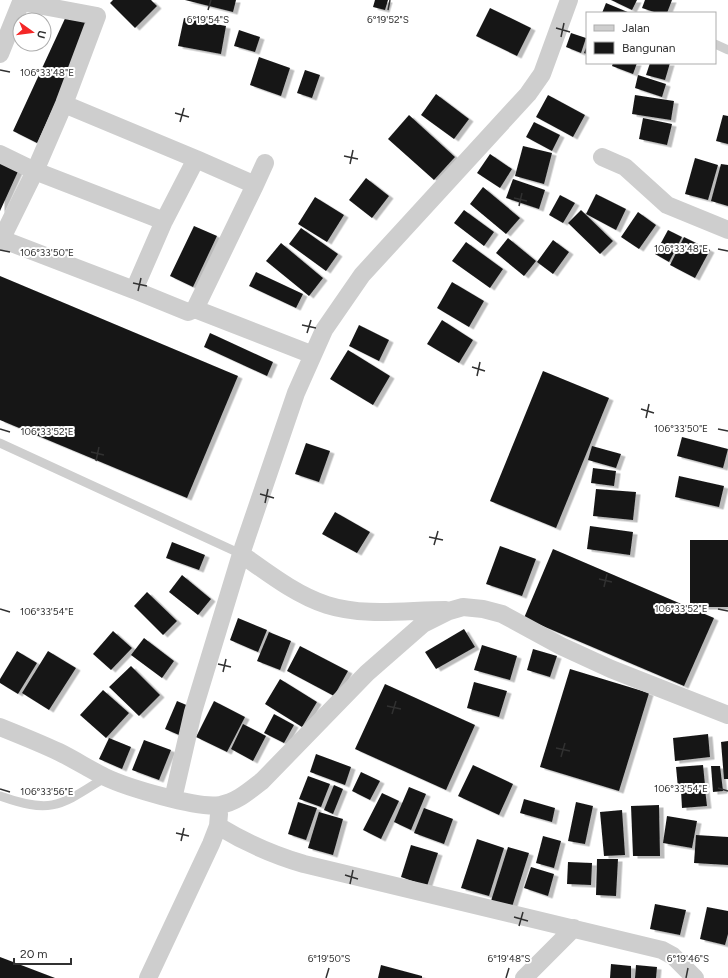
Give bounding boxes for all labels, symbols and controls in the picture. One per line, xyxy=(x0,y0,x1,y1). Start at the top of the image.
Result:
north arrow xyxy=(12,12,52,52)
legend xyxy=(586,12,716,64)
text: 6°19'54"S xyxy=(187,13,229,26)
text: 6°19'52"S xyxy=(367,13,409,26)
text: Jalan xyxy=(622,21,650,35)
text: U xyxy=(34,29,48,40)
text: Bangunan xyxy=(622,41,676,55)
text: 106°33'48"E xyxy=(20,66,74,79)
text: 106°33'48"E xyxy=(654,242,708,255)
text: 106°33'50"E xyxy=(20,246,74,259)
text: 106°33'50"E xyxy=(654,422,708,435)
text: 106°33'52"E xyxy=(20,425,74,438)
text: 106°33'52"E xyxy=(654,602,708,615)
text: 106°33'54"E xyxy=(20,605,74,618)
text: 106°33'54"E xyxy=(654,782,708,795)
text: 106°33'56"E xyxy=(20,785,74,798)
scale bar xyxy=(14,940,71,966)
text: 20 m xyxy=(20,947,48,961)
text: 6°19'50"S xyxy=(308,952,350,965)
text: 6°19'48"S xyxy=(488,952,530,965)
text: 6°19'46"S xyxy=(667,952,709,965)

